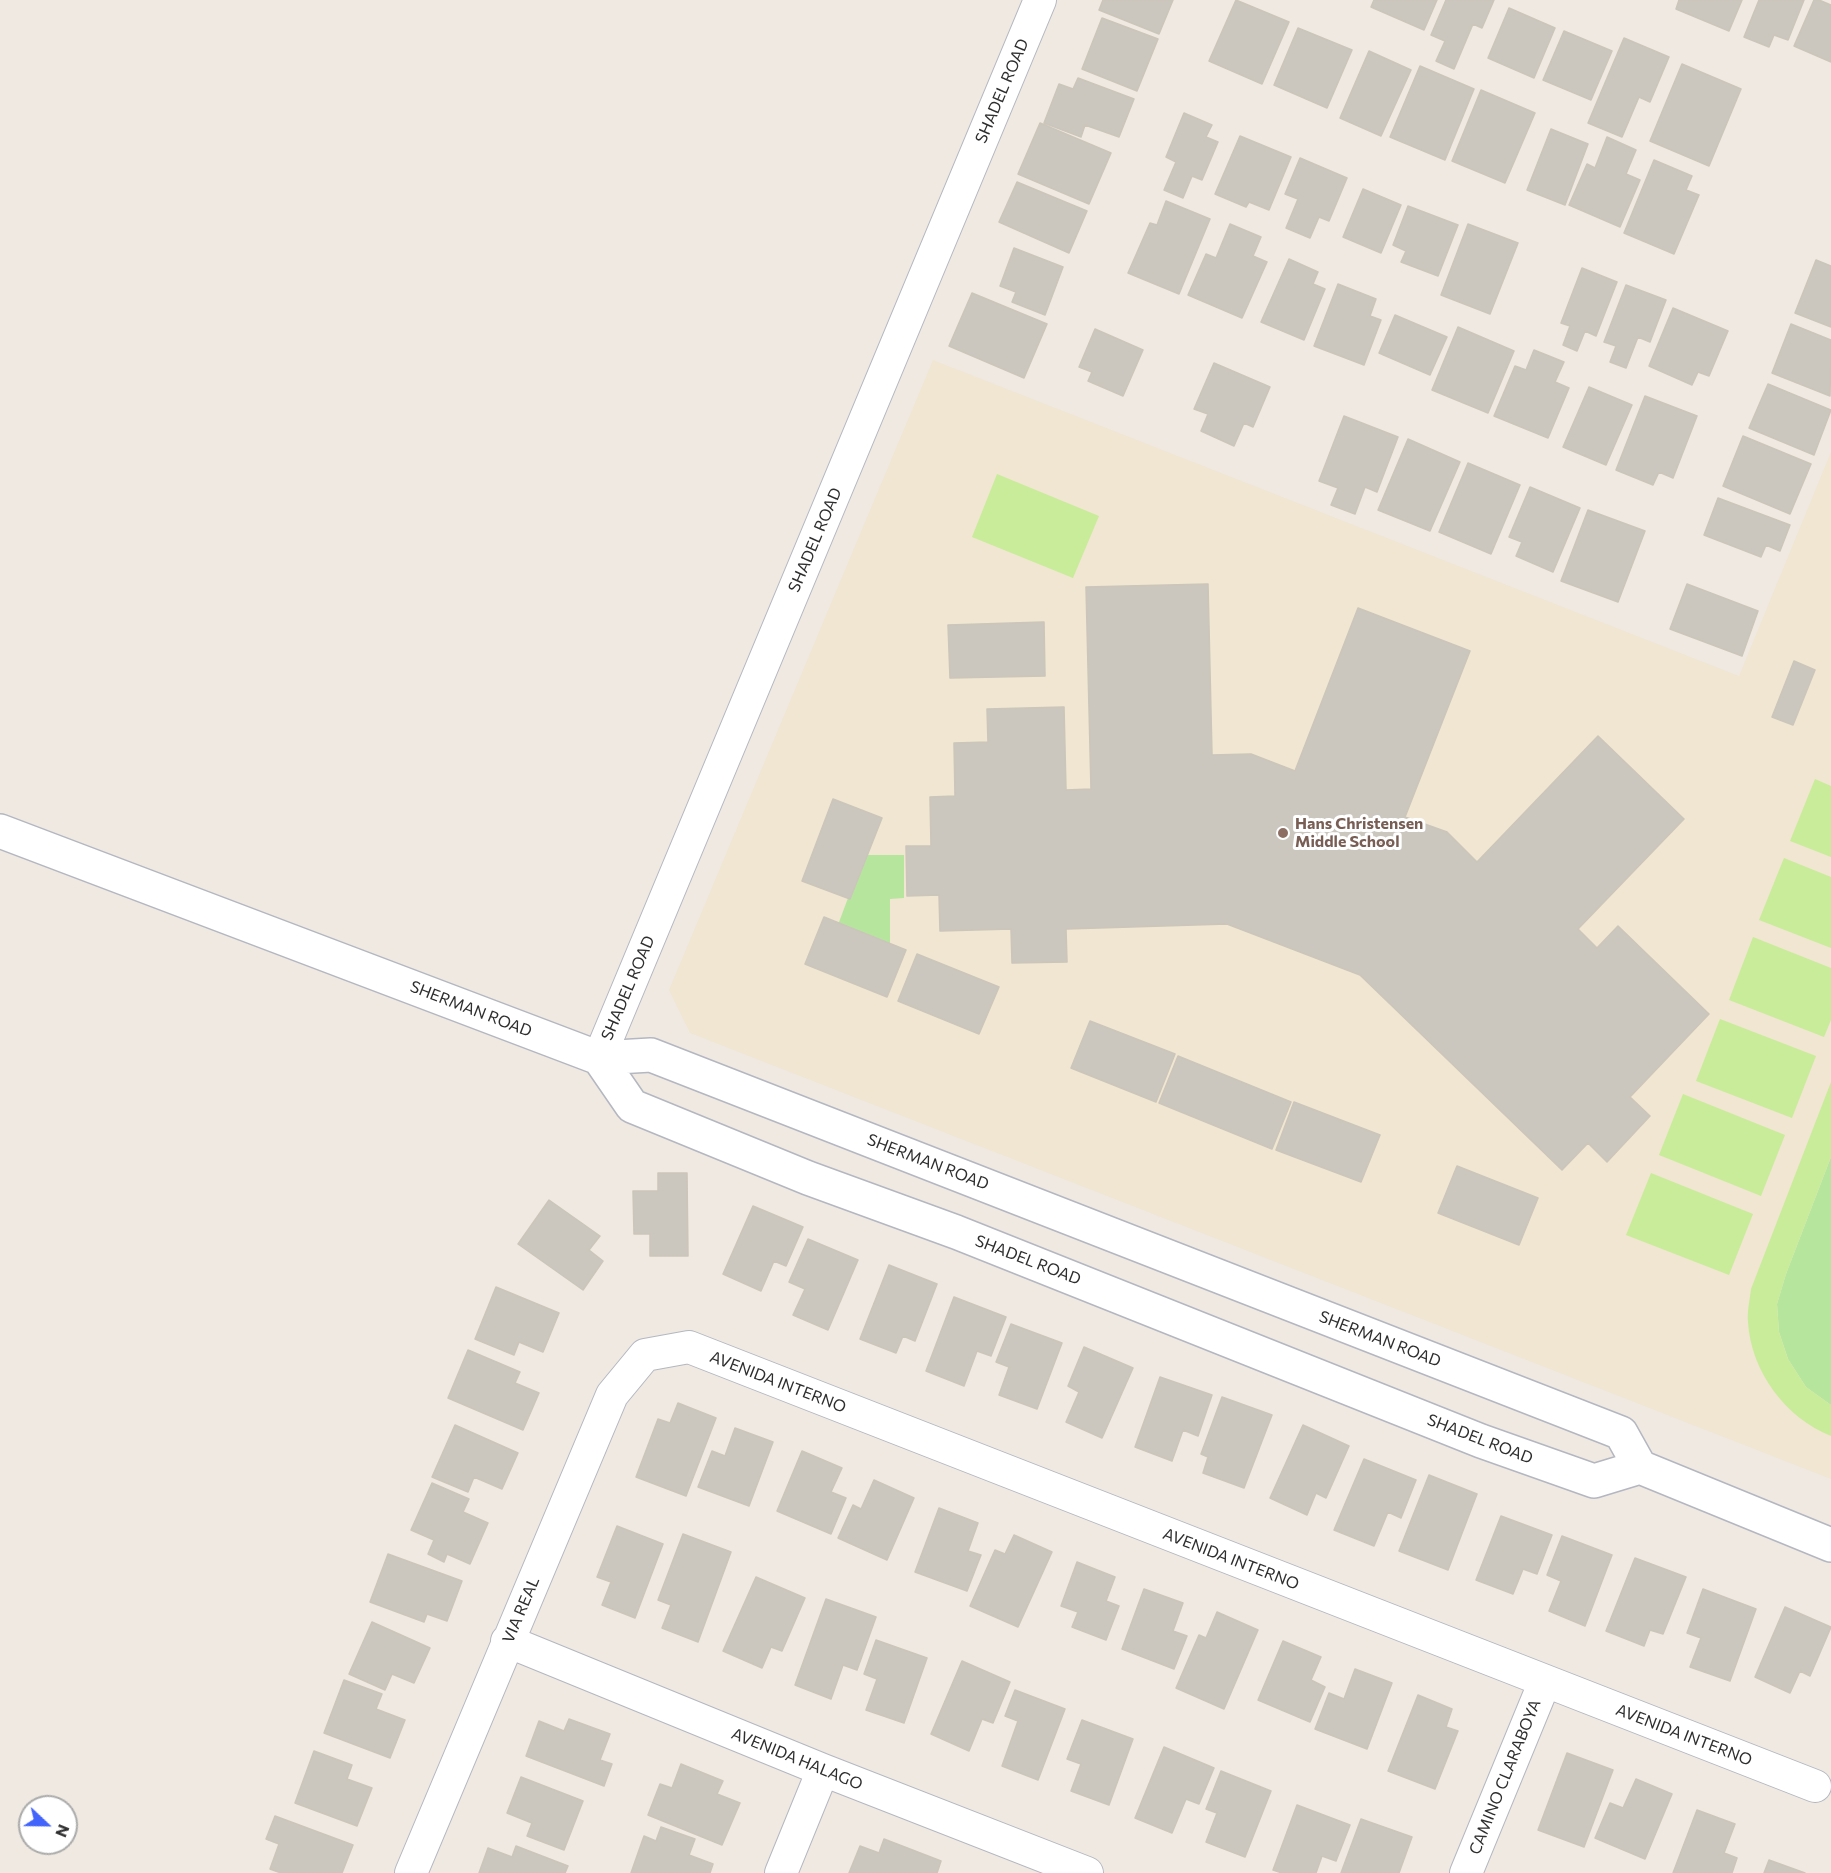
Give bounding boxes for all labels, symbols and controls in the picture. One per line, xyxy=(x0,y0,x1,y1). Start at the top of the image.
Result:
street label: SHADEL ROAD xyxy=(971,36,1033,146)
street label: SHADEL ROAD xyxy=(784,485,846,595)
place label: Hans Christensen Middle School xyxy=(1295,814,1423,852)
marker: Hans Christensen Middle School xyxy=(1276,826,1290,840)
street label: SHADEL ROAD xyxy=(597,933,659,1043)
street label: SHERMAN ROAD xyxy=(407,977,535,1041)
street label: SHERMAN ROAD xyxy=(864,1130,992,1194)
street label: SHADEL ROAD xyxy=(972,1231,1084,1289)
street label: SHERMAN ROAD xyxy=(1316,1307,1444,1371)
street label: AVENIDA INTERNO xyxy=(707,1347,849,1417)
street label: SHADEL ROAD xyxy=(1424,1410,1536,1468)
street label: AVENIDA INTERNO xyxy=(1160,1524,1302,1594)
street label: VIA REAL xyxy=(498,1574,544,1646)
street label: CAMINO CLARABOYA xyxy=(1465,1697,1545,1857)
street label: AVENIDA INTERNO xyxy=(1613,1700,1755,1770)
street label: AVENIDA HALAGO xyxy=(729,1724,865,1794)
north arrow xyxy=(18,1795,78,1855)
text: N xyxy=(52,1822,74,1840)

